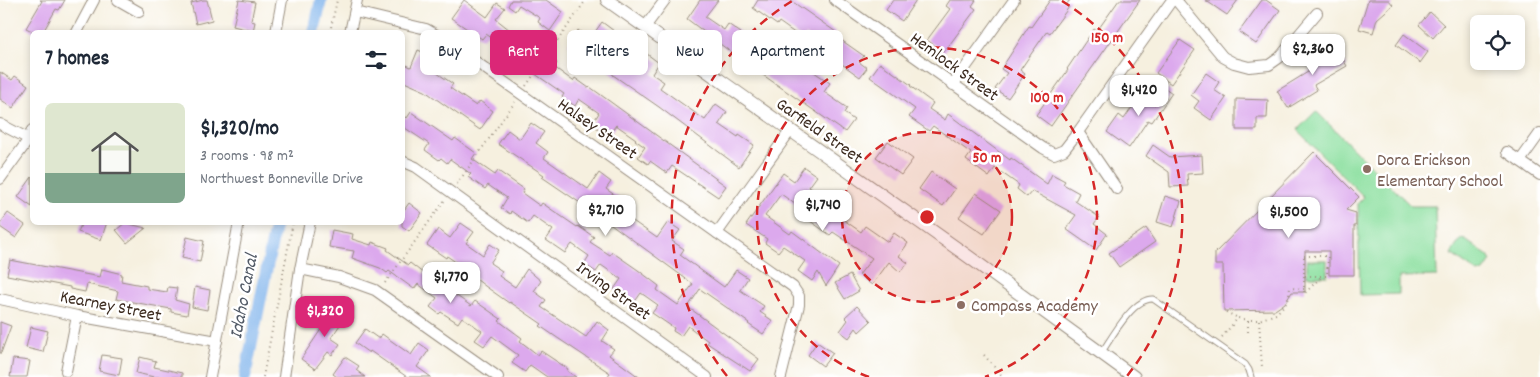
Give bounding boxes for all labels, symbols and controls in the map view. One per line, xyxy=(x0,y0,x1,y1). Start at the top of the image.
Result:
map controls xyxy=(1470,15,1525,70)
button: locate xyxy=(1470,15,1525,70)
street label: Hemlock Street xyxy=(904,27,1003,109)
text: 150 m xyxy=(1091,28,1123,50)
chip: Buy xyxy=(420,30,480,75)
chip: Rent xyxy=(490,30,557,75)
chip: Filters xyxy=(567,30,648,75)
chip: New xyxy=(658,30,722,75)
chip: Apartment xyxy=(732,30,843,75)
pin: $2,360 xyxy=(1272,34,1354,76)
text: $2,360 xyxy=(1292,38,1334,61)
text: 7 homes xyxy=(45,45,109,75)
icon: filters xyxy=(362,46,390,74)
pin: $1,420 xyxy=(1098,74,1180,117)
text: $1,420 xyxy=(1120,79,1158,102)
text: 100 m xyxy=(1030,88,1064,110)
street label: Halsey Street xyxy=(551,93,642,167)
street label: Garfield Street xyxy=(770,93,867,171)
text: $1,320/mo xyxy=(200,115,279,145)
icon: home xyxy=(85,123,145,183)
text: 3 rooms · 98 m² xyxy=(200,145,294,168)
text: 50 m xyxy=(973,148,1001,170)
place label: Dora Erickson Elementary School xyxy=(1377,149,1504,195)
marker: Dora Erickson Elementary School xyxy=(1361,163,1373,175)
text: Northwest Bonneville Drive xyxy=(200,168,363,191)
pin: $1,740 xyxy=(782,190,864,232)
pin: $2,710 xyxy=(565,194,647,237)
text: $1,740 xyxy=(805,194,841,217)
pin: $1,500 xyxy=(1248,196,1330,239)
text: $2,710 xyxy=(588,199,624,222)
text: $1,500 xyxy=(1269,201,1309,224)
centre of rings xyxy=(918,208,936,226)
water label: Idaho Canal xyxy=(224,251,267,341)
street label: Irving Street xyxy=(570,256,655,328)
pin: $1,770 xyxy=(410,262,492,304)
text: $1,770 xyxy=(433,266,469,289)
street label: Kearney Street xyxy=(58,285,164,330)
place label: Compass Academy xyxy=(971,295,1099,320)
pin: $1,320 xyxy=(284,296,366,338)
marker: Compass Academy xyxy=(955,299,967,311)
text: $1,320 xyxy=(306,300,344,323)

